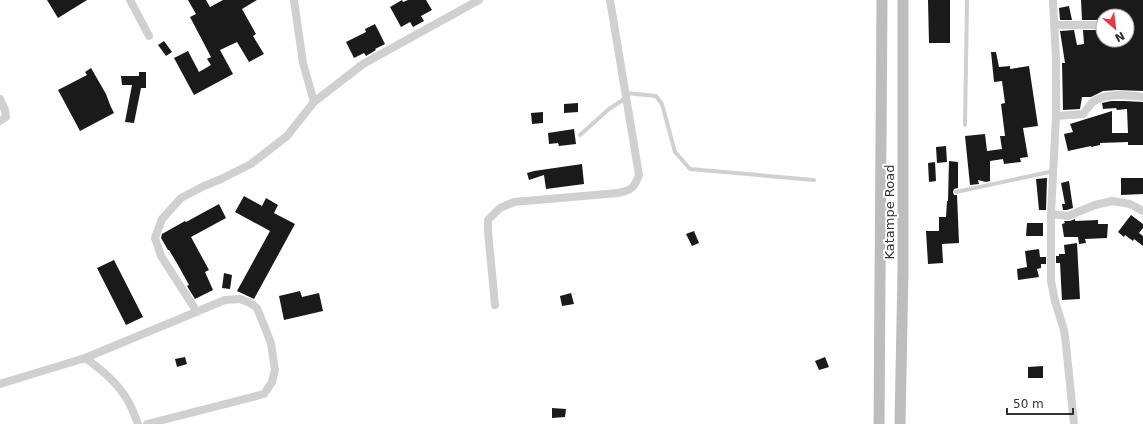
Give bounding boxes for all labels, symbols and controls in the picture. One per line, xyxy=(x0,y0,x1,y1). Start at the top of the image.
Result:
north arrow xyxy=(1095,8,1135,48)
text: N xyxy=(1112,28,1127,44)
street label: Katampe Road xyxy=(882,165,897,260)
scale bar xyxy=(1007,390,1073,416)
text: 50 m xyxy=(1013,397,1044,411)

